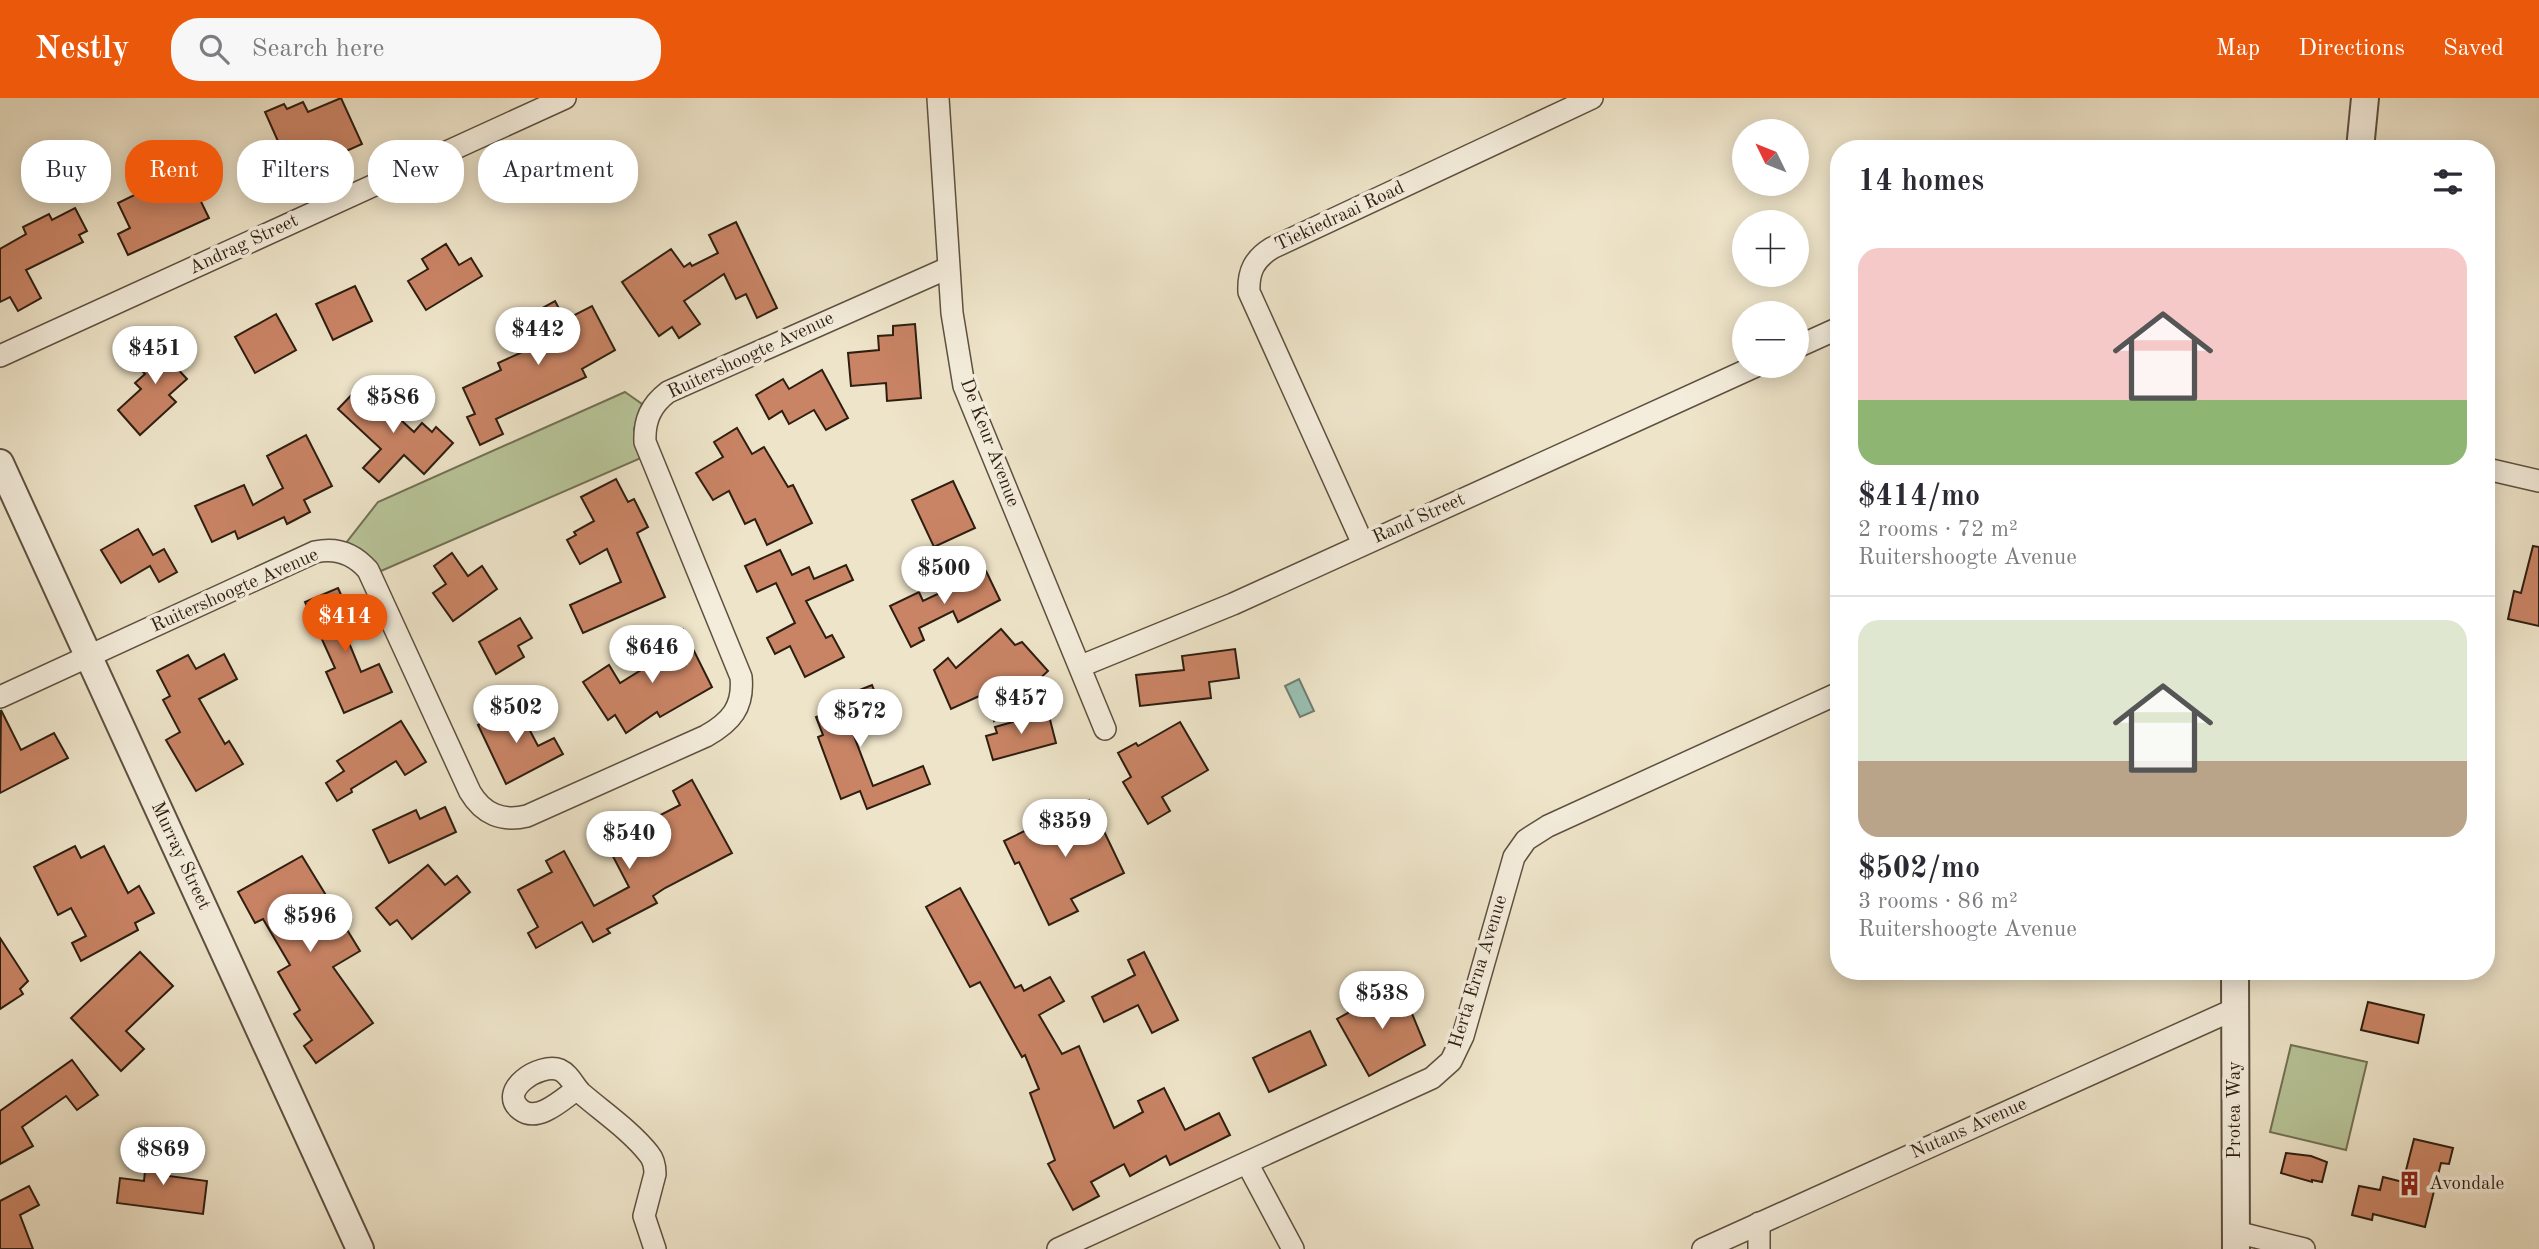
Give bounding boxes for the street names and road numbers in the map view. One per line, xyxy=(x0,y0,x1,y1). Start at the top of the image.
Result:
street label: Tiekiedraai Road xyxy=(1272,179,1408,255)
street label: Andrag Street xyxy=(187,211,301,279)
street label: Ruitershoogte Avenue xyxy=(665,309,837,403)
street label: De Keur Avenue xyxy=(956,376,1022,510)
street label: Rand Street xyxy=(1370,490,1468,548)
street label: Ruitershoogte Avenue xyxy=(149,546,321,636)
street label: Murray Street xyxy=(147,799,213,913)
street label: Herta Erna Avenue xyxy=(1447,893,1511,1051)
street label: Protea Way xyxy=(2226,1061,2245,1159)
street label: Nutans Avenue xyxy=(1908,1095,2030,1163)

